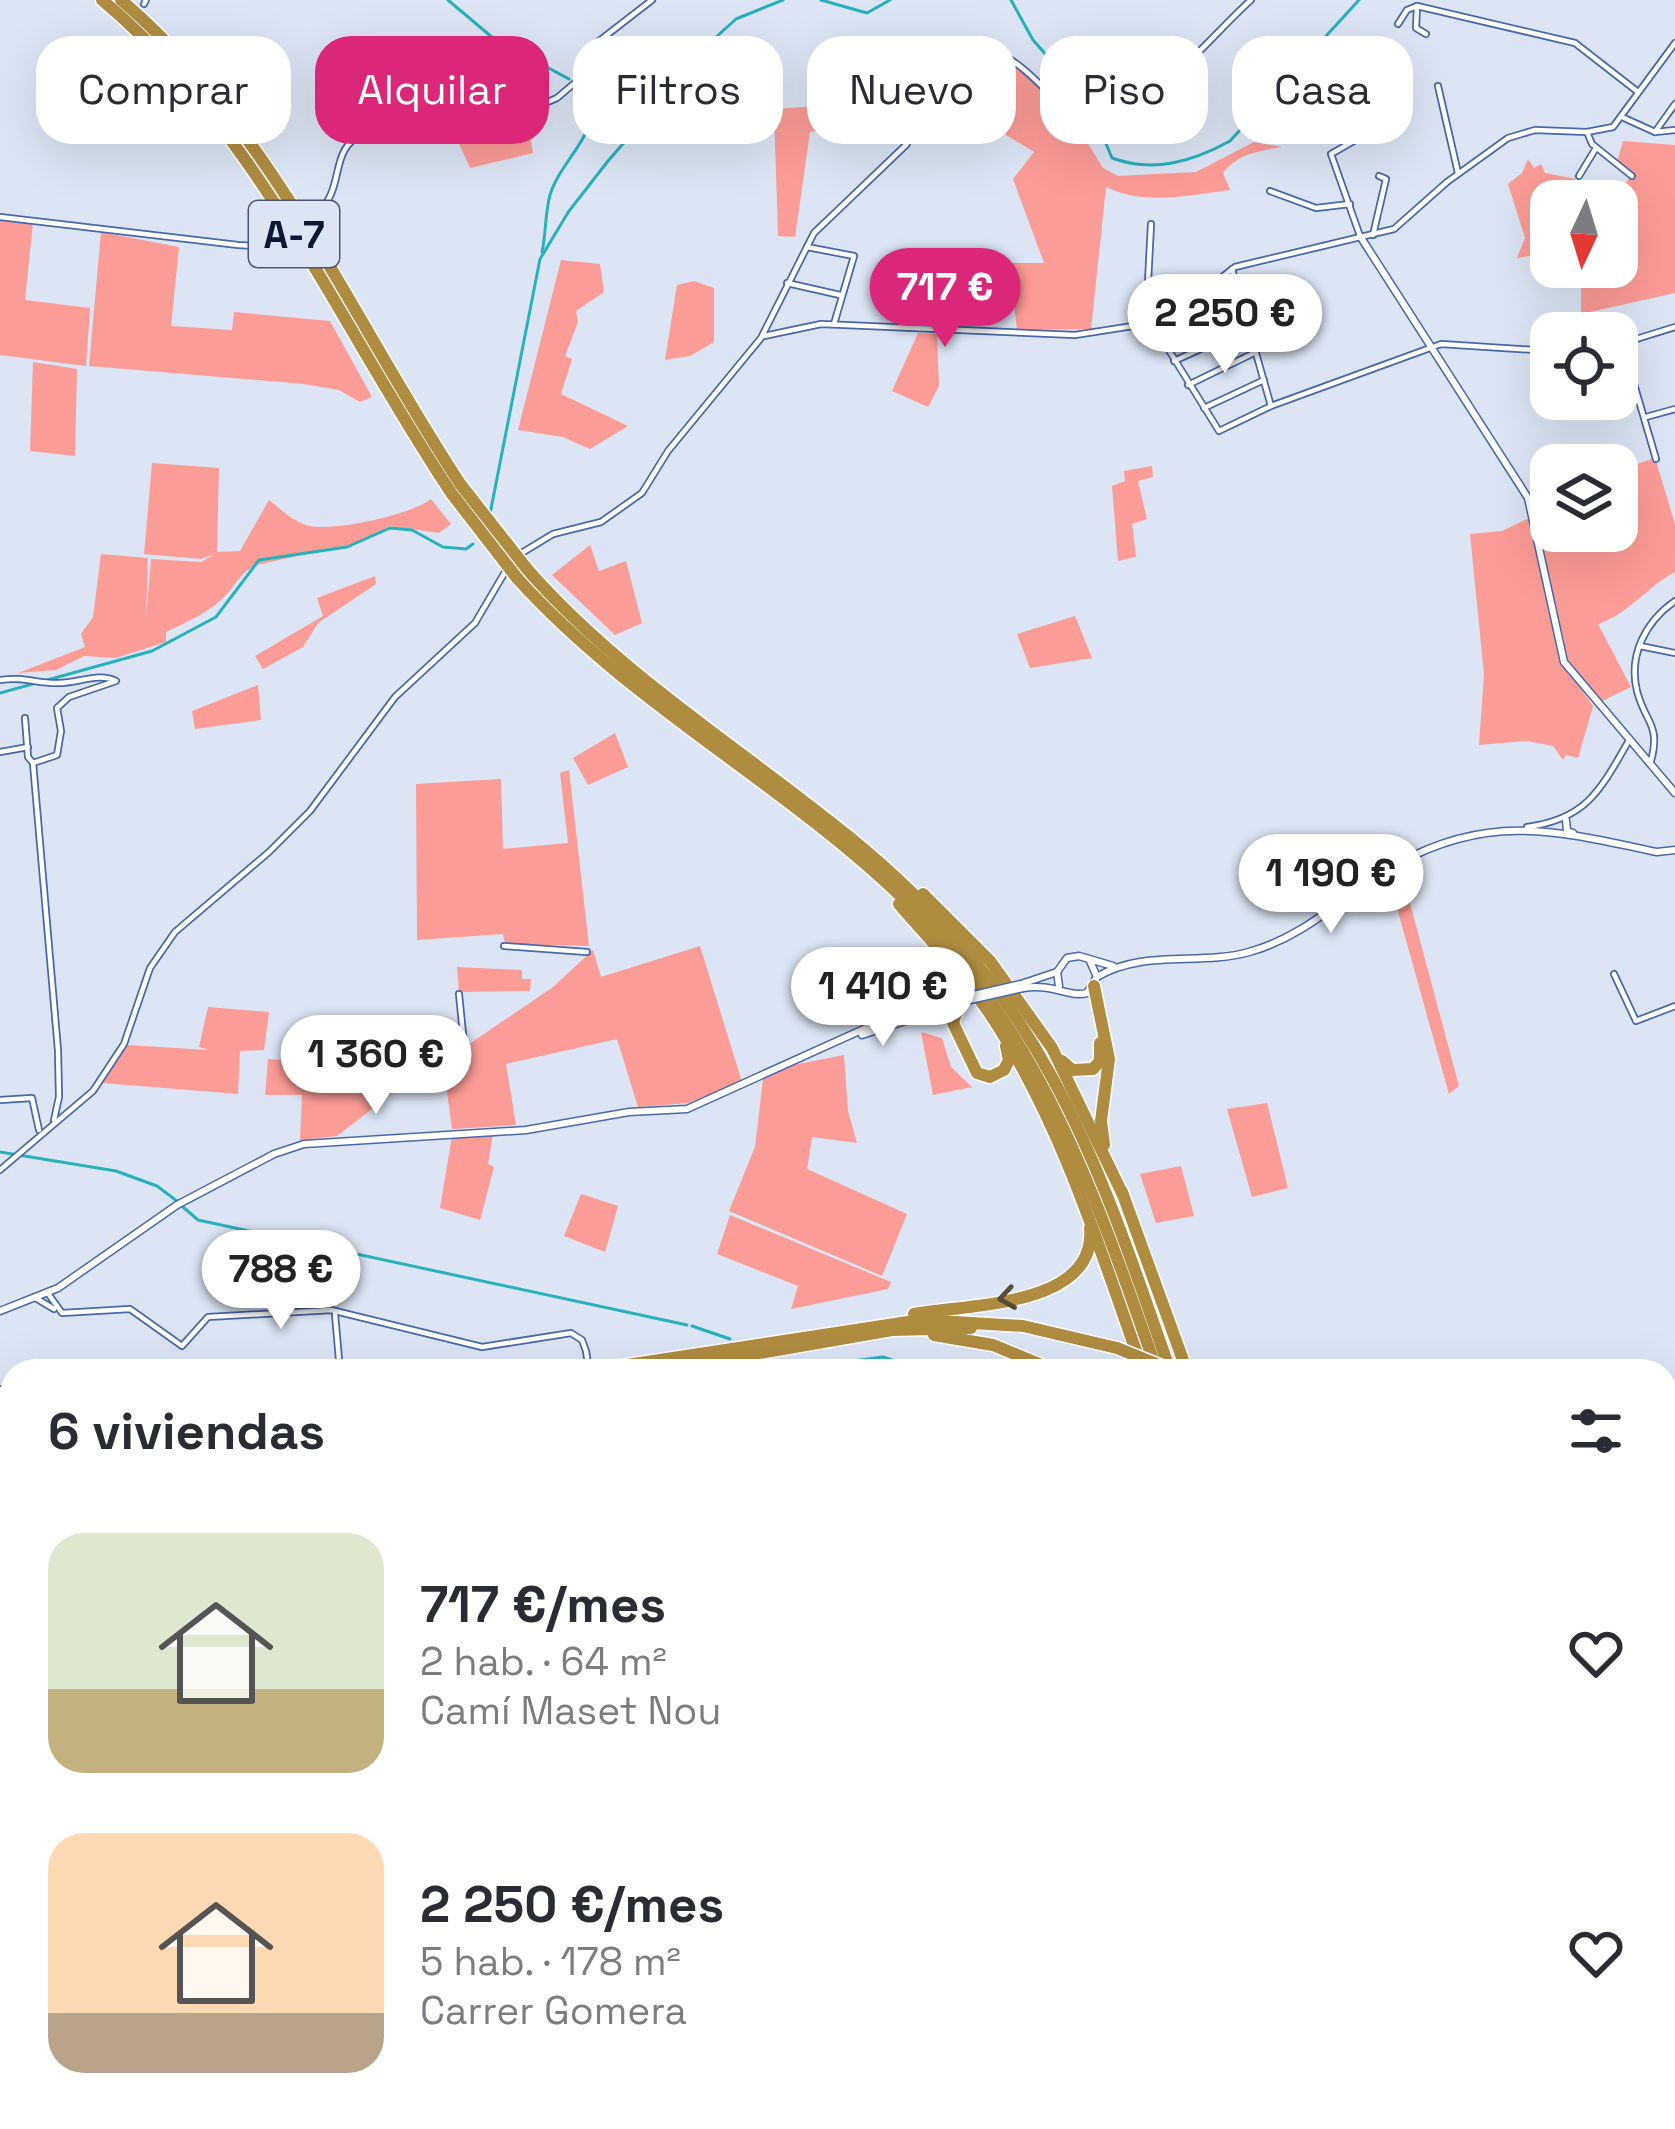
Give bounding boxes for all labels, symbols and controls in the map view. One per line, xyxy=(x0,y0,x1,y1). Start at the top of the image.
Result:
chip: Comprar xyxy=(36,36,291,144)
chip: Alquilar xyxy=(315,36,549,144)
chip: Filtros xyxy=(573,36,783,144)
chip: Nuevo xyxy=(807,36,1016,144)
chip: Piso xyxy=(1040,36,1208,144)
chip: Casa xyxy=(1232,36,1413,144)
north arrow xyxy=(1530,180,1638,288)
map controls xyxy=(1530,180,1638,552)
road number: A-7 xyxy=(249,201,339,267)
pin: 717 € xyxy=(861,248,1029,350)
text: 717 € xyxy=(897,262,993,311)
pin: 2 250 € xyxy=(1114,274,1336,376)
text: 2 250 € xyxy=(1154,288,1296,337)
button: locate xyxy=(1530,312,1638,420)
button: layers xyxy=(1530,444,1638,552)
pin: 1 190 € xyxy=(1220,834,1442,936)
text: 1 190 € xyxy=(1266,848,1396,897)
pin: 1 410 € xyxy=(772,947,994,1049)
text: 1 410 € xyxy=(818,961,948,1010)
pin: 1 360 € xyxy=(265,1015,487,1117)
text: 1 360 € xyxy=(308,1029,444,1078)
pin: 788 € xyxy=(197,1230,365,1332)
text: 788 € xyxy=(229,1244,333,1293)
one-way arrow xyxy=(997,1284,1017,1310)
icon: filters xyxy=(1563,1398,1629,1464)
text: 6 viviendas xyxy=(48,1399,325,1464)
text: 717 €/mes xyxy=(420,1572,666,1637)
icon: home xyxy=(144,1581,288,1725)
icon: heart xyxy=(1563,1620,1629,1686)
text: 2 hab. · 64 m² xyxy=(420,1637,667,1686)
text: Camí Maset Nou xyxy=(420,1686,721,1735)
text: 2 250 €/mes xyxy=(420,1872,724,1937)
icon: home xyxy=(144,1881,288,2025)
icon: heart xyxy=(1563,1920,1629,1986)
text: 5 hab. · 178 m² xyxy=(420,1937,681,1986)
text: Carrer Gomera xyxy=(420,1986,687,2035)

